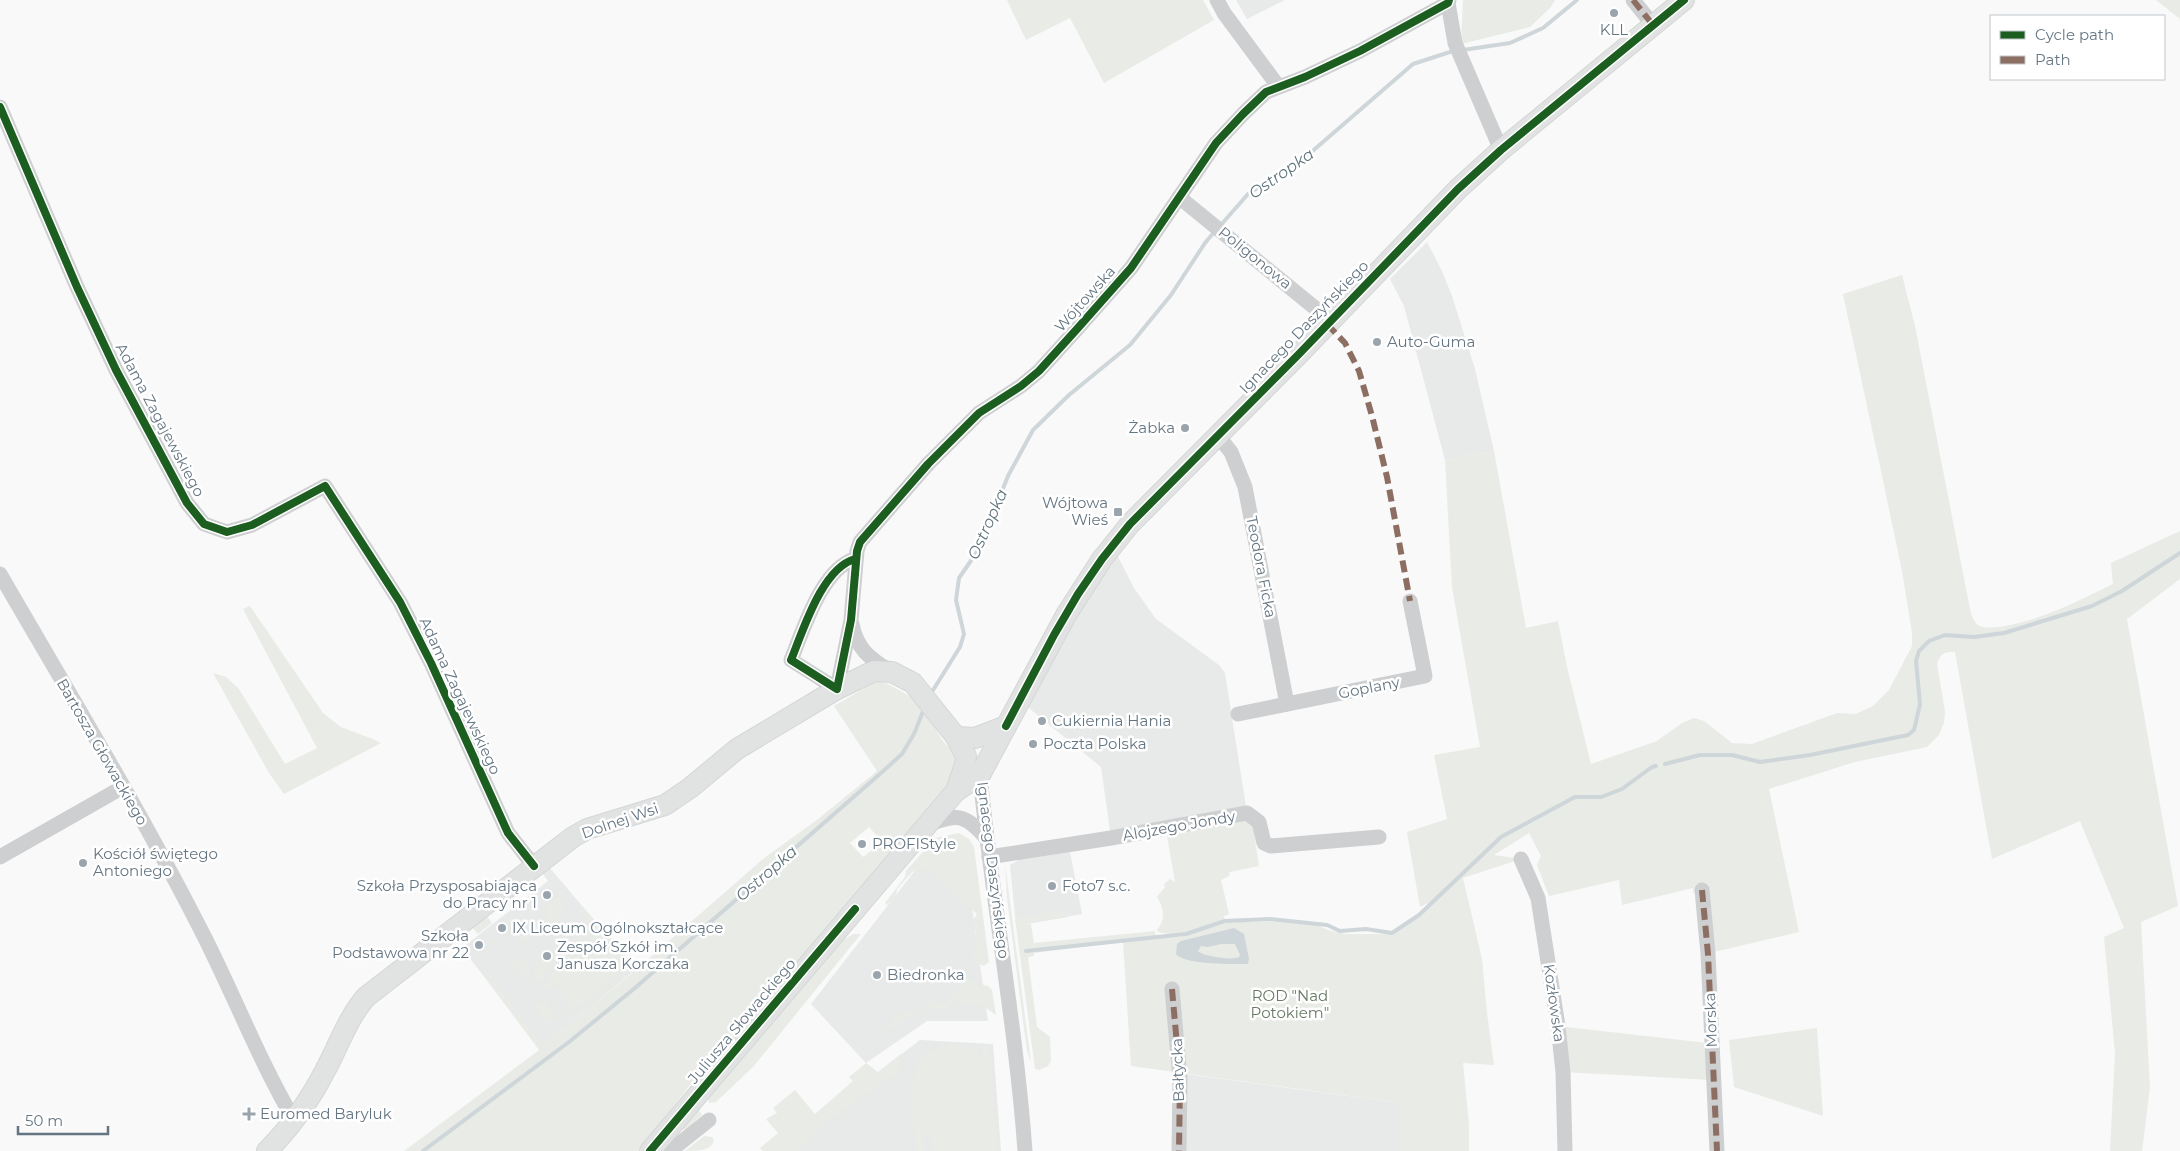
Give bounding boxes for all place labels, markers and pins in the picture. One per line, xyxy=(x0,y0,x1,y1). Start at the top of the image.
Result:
marker: KLL xyxy=(1608,7,1620,19)
place label: KLL xyxy=(1600,20,1628,39)
place label: Auto-Guma xyxy=(1387,332,1475,351)
marker: Auto-Guma xyxy=(1371,336,1383,348)
place label: Żabka xyxy=(1129,418,1175,437)
marker: Żabka xyxy=(1179,422,1191,434)
place label: Wójtowa Wieś xyxy=(1042,493,1108,529)
marker: Wójtowa Wieś xyxy=(1112,506,1124,518)
place label: Cukiernia Hania xyxy=(1052,711,1171,730)
marker: Cukiernia Hania xyxy=(1036,715,1048,727)
place label: Poczta Polska xyxy=(1043,734,1147,753)
marker: Poczta Polska xyxy=(1027,738,1039,750)
place label: PROFIStyle xyxy=(872,834,956,853)
marker: PROFIStyle xyxy=(856,838,868,850)
place label: Kościół świętego Antoniego xyxy=(93,844,218,880)
marker: Kościół świętego Antoniego xyxy=(77,857,89,869)
place label: Szkoła Przysposabiająca do Pracy nr 1 xyxy=(357,876,537,912)
place label: Foto7 s.c. xyxy=(1062,876,1130,895)
marker: Foto7 s.c. xyxy=(1046,880,1058,892)
marker: Szkoła Przysposabiająca do Pracy nr 1 xyxy=(541,889,553,901)
place label: IX Liceum Ogólnokształcące xyxy=(512,918,723,937)
marker: IX Liceum Ogólnokształcące xyxy=(496,922,508,934)
place label: Szkoła Podstawowa nr 22 xyxy=(332,926,469,962)
place label: Zespół Szkół im. Janusza Korczaka xyxy=(556,937,689,973)
marker: Szkoła Podstawowa nr 22 xyxy=(473,939,485,951)
marker: Zespół Szkół im. Janusza Korczaka xyxy=(541,950,553,962)
place label: Biedronka xyxy=(887,965,965,984)
marker: Biedronka xyxy=(871,969,883,981)
place label: Euromed Baryluk xyxy=(260,1104,392,1123)
marker: Euromed Baryluk xyxy=(242,1107,256,1121)

